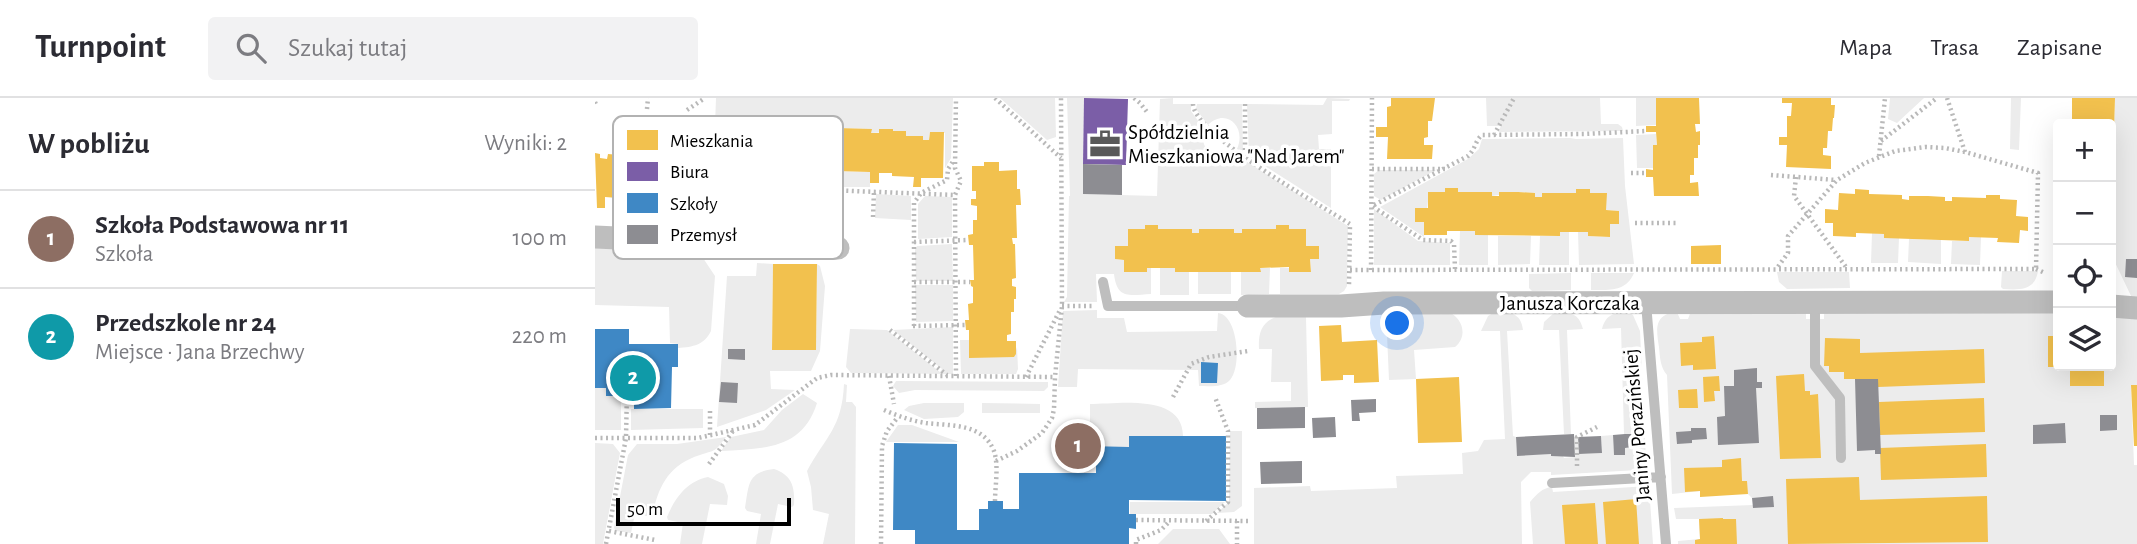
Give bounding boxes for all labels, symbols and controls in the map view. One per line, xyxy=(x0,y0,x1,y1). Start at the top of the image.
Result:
search box xyxy=(208,17,698,80)
icon: search xyxy=(232,29,270,67)
text: Turnpoint xyxy=(35,31,166,64)
text: Szukaj tutaj xyxy=(288,35,408,61)
text: Mapa xyxy=(1839,36,1892,60)
text: Trasa xyxy=(1930,36,1979,60)
text: Zapisane xyxy=(2017,36,2102,60)
legend xyxy=(613,116,843,259)
map controls xyxy=(2053,119,2116,371)
button: + xyxy=(2053,119,2116,182)
place label: Spółdzielnia Mieszkaniowa "Nad Jarem" xyxy=(1128,122,1345,167)
office icon: Spółdzielnia Mieszkaniowa "Nad Jarem" xyxy=(1088,127,1122,161)
text: W pobliżu xyxy=(28,129,150,159)
text: Wyniki: 2 xyxy=(484,132,567,155)
text: Mieszkania xyxy=(670,132,753,151)
text: Biura xyxy=(670,163,709,182)
button: − xyxy=(2053,182,2116,245)
text: Szkoły xyxy=(670,195,718,214)
text: Szkoła Podstawowa nr 11 xyxy=(95,212,349,238)
text: Przemysł xyxy=(670,226,737,245)
text: 1 xyxy=(47,227,55,250)
text: 100 m xyxy=(513,227,567,250)
text: Szkoła xyxy=(95,243,153,266)
button: locate xyxy=(2053,245,2116,308)
street label: Janusza Korczaka xyxy=(1500,293,1640,314)
your location xyxy=(1380,306,1414,340)
button: layers xyxy=(2053,308,2116,371)
text: Przedszkole nr 24 xyxy=(95,310,276,336)
text: 2 xyxy=(46,325,56,348)
text: 220 m xyxy=(512,325,567,348)
text: Miejsce · Jana Brzechwy xyxy=(95,341,305,364)
street label: Janiny Porazińskiej xyxy=(1620,348,1654,502)
pin: 2 xyxy=(610,352,656,404)
pin: 1 xyxy=(1055,420,1101,472)
scale bar xyxy=(616,495,791,527)
text: 50 m xyxy=(627,500,663,519)

